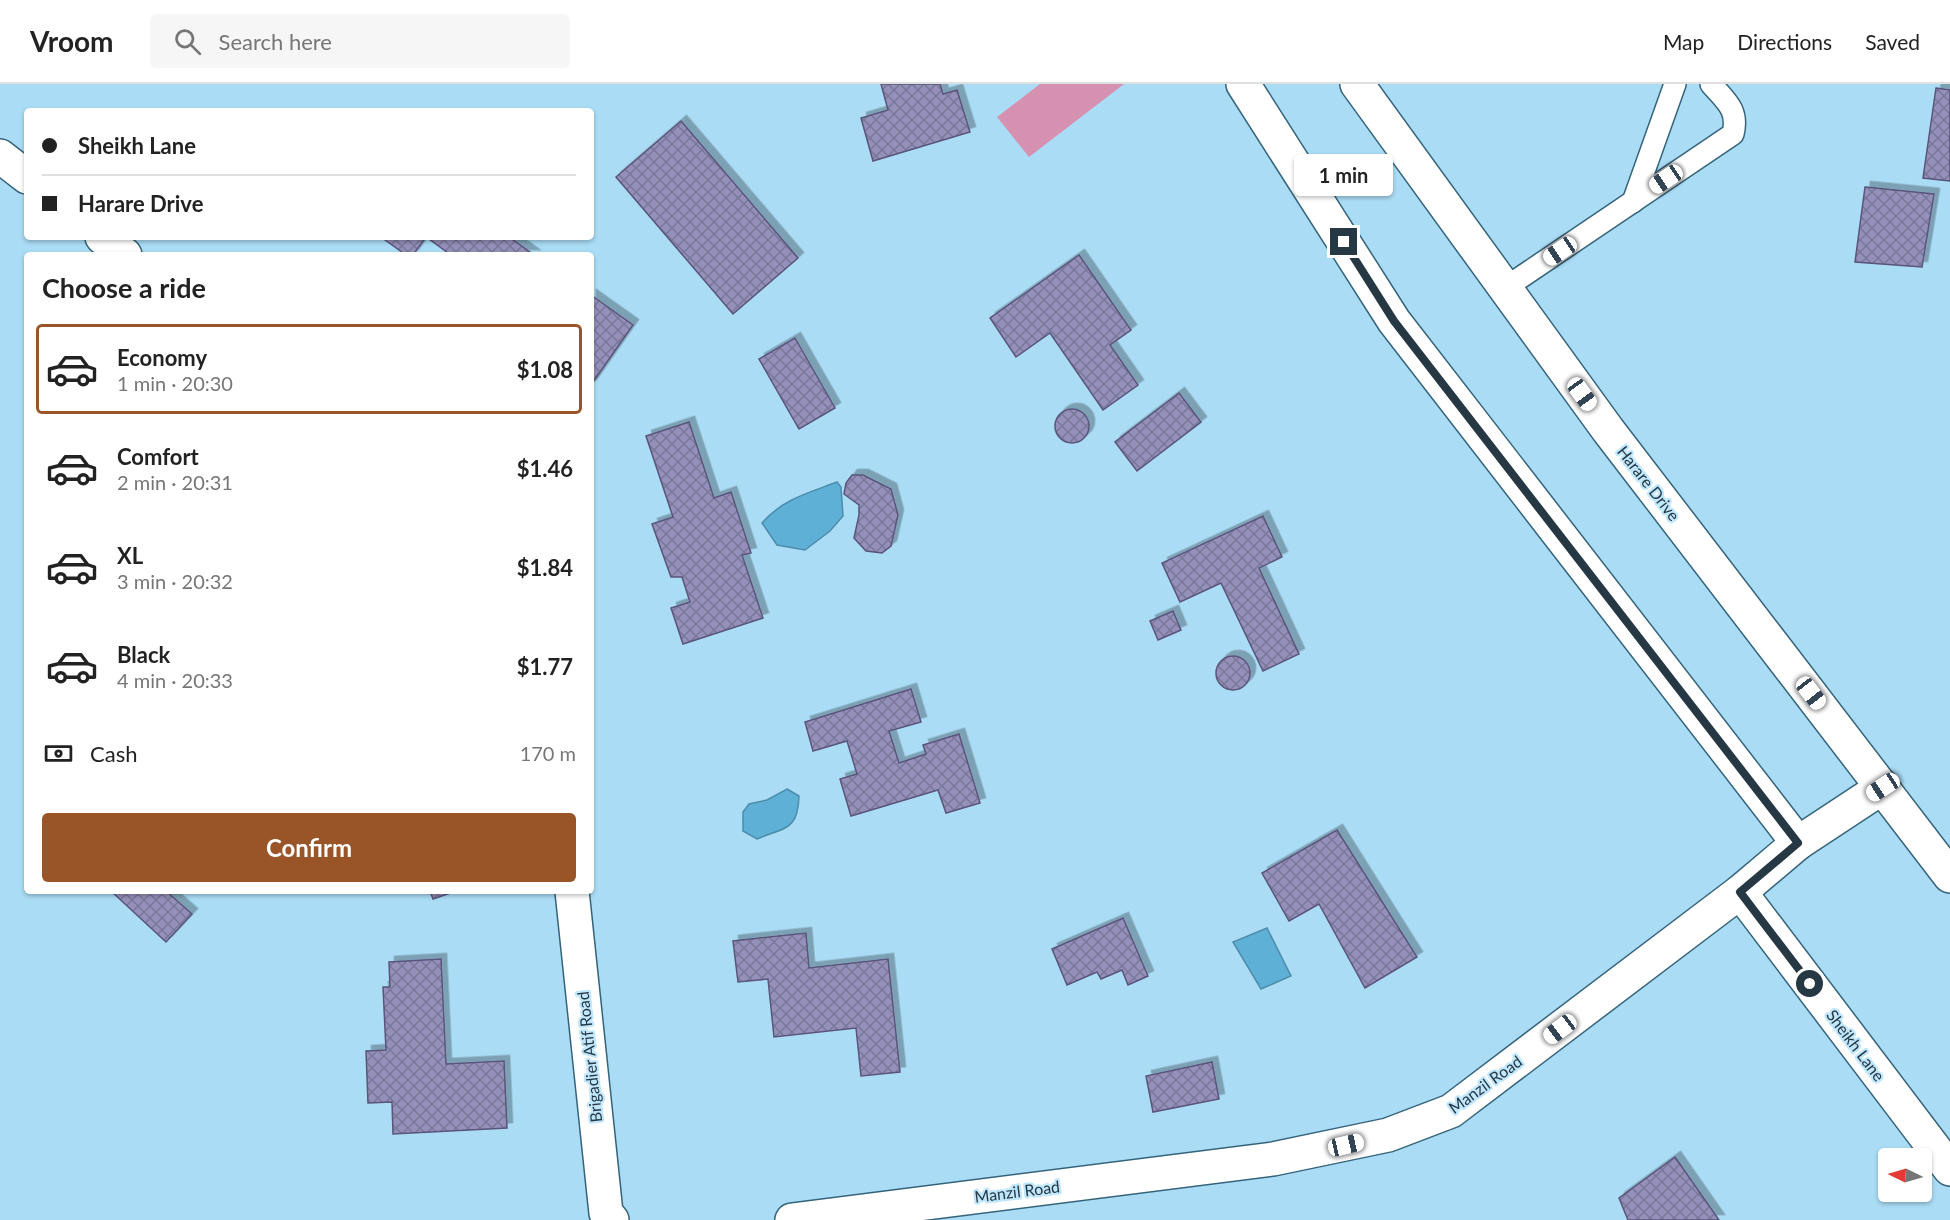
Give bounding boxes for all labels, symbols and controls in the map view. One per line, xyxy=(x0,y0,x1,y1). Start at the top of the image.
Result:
search box xyxy=(150,14,570,68)
text: Vroom xyxy=(30,24,114,58)
icon: search xyxy=(171,25,204,58)
text: Search here xyxy=(219,28,332,55)
text: Map xyxy=(1663,29,1704,54)
text: Directions xyxy=(1737,29,1832,54)
text: Saved xyxy=(1865,29,1920,54)
text: Sheikh Lane xyxy=(78,132,196,159)
callout: 1 min xyxy=(1294,155,1394,197)
car xyxy=(1646,161,1686,197)
text: 1 min xyxy=(1319,163,1368,187)
text: Harare Drive xyxy=(78,190,203,217)
route end xyxy=(1330,228,1357,255)
car xyxy=(1540,233,1580,269)
text: Choose a ride xyxy=(42,271,206,304)
icon: car xyxy=(45,342,99,396)
text: Economy xyxy=(117,344,207,371)
text: $1.08 xyxy=(517,356,573,383)
text: 1 min · 20:30 xyxy=(117,371,233,395)
car xyxy=(1564,374,1600,414)
icon: car xyxy=(45,441,99,495)
street label: Harare Drive xyxy=(1614,442,1684,524)
text: Comfort xyxy=(117,443,199,470)
text: $1.46 xyxy=(517,455,573,482)
text: 2 min · 20:31 xyxy=(117,470,233,494)
icon: car xyxy=(45,540,99,594)
text: XL xyxy=(117,542,143,569)
text: $1.84 xyxy=(517,554,573,581)
text: 3 min · 20:32 xyxy=(117,569,233,593)
icon: car xyxy=(45,639,99,693)
text: Black xyxy=(117,641,170,668)
text: $1.77 xyxy=(517,653,573,680)
text: 4 min · 20:33 xyxy=(117,668,233,692)
car xyxy=(1793,673,1829,713)
icon: cash xyxy=(42,737,75,770)
text: Cash xyxy=(90,740,137,767)
text: 170 m xyxy=(520,741,576,765)
car xyxy=(1863,770,1903,804)
button: Confirm xyxy=(42,813,576,882)
route start xyxy=(1796,970,1823,997)
street label: Brigadier Atif Road xyxy=(573,991,605,1123)
street label: Sheikh Lane xyxy=(1823,1006,1889,1084)
car xyxy=(1540,1011,1580,1047)
street label: Manzil Road xyxy=(1445,1051,1525,1117)
car xyxy=(1326,1132,1366,1158)
north arrow xyxy=(1878,1148,1932,1202)
map controls xyxy=(1878,1148,1932,1202)
street label: Manzil Road xyxy=(973,1176,1061,1206)

